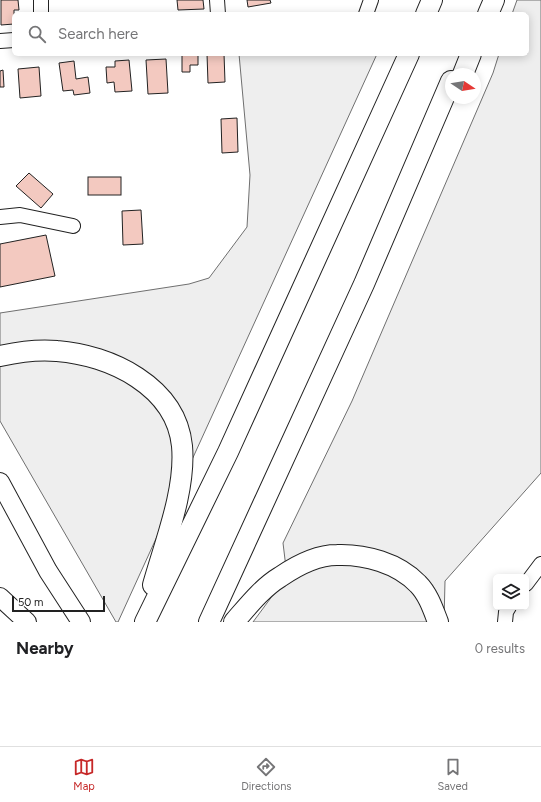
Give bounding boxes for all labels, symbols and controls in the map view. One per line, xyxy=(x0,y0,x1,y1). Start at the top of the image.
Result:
search box xyxy=(12,12,529,56)
icon: search xyxy=(26,23,48,45)
text: Search here xyxy=(58,25,138,43)
north arrow xyxy=(445,68,481,104)
map controls xyxy=(493,574,529,610)
button: layers xyxy=(493,574,529,610)
scale bar xyxy=(12,594,105,613)
text: 50 m xyxy=(18,596,43,609)
text: Nearby xyxy=(16,638,74,658)
text: 0 results xyxy=(475,641,525,656)
tab: Map xyxy=(73,756,95,793)
tab: Directions xyxy=(241,756,291,793)
tab: Saved xyxy=(438,756,468,793)

